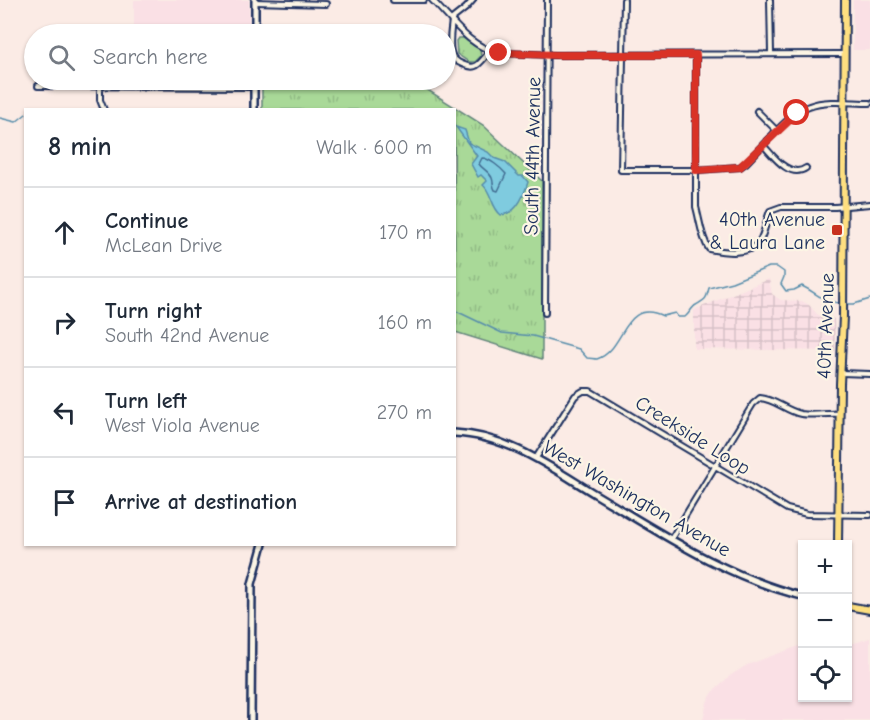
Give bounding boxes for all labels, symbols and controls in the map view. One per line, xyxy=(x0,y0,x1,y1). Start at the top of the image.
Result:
search box xyxy=(24,24,456,90)
route end xyxy=(485,39,511,65)
icon: search xyxy=(45,41,78,74)
text: Search here xyxy=(93,44,208,70)
street label: South 44th Avenue xyxy=(520,77,545,235)
route start xyxy=(783,99,809,125)
text: 8 min xyxy=(48,132,112,162)
text: Walk · 600 m xyxy=(316,136,432,159)
text: Continue xyxy=(105,208,188,234)
place label: 40th Avenue & Laura Lane xyxy=(710,208,825,254)
icon: ahead xyxy=(48,216,81,249)
text: 170 m xyxy=(379,221,432,244)
marker: 40th Avenue & Laura Lane xyxy=(830,223,844,237)
text: McLean Drive xyxy=(105,234,222,257)
street label: 40th Avenue xyxy=(812,273,839,379)
text: Turn right xyxy=(105,298,202,324)
icon: right xyxy=(48,306,81,339)
text: 160 m xyxy=(378,311,432,334)
text: South 42nd Avenue xyxy=(105,324,269,347)
text: Turn left xyxy=(105,388,187,414)
street label: Creekside Loop xyxy=(631,391,754,480)
icon: left xyxy=(48,396,81,429)
text: 270 m xyxy=(377,401,432,424)
text: West Viola Avenue xyxy=(105,414,260,437)
street label: West Washington Avenue xyxy=(539,435,735,562)
icon: arrive xyxy=(48,486,81,519)
text: Arrive at destination xyxy=(105,489,297,515)
map controls xyxy=(798,540,852,702)
button: + xyxy=(798,540,852,594)
button: − xyxy=(798,594,852,648)
button: locate xyxy=(798,648,852,702)

